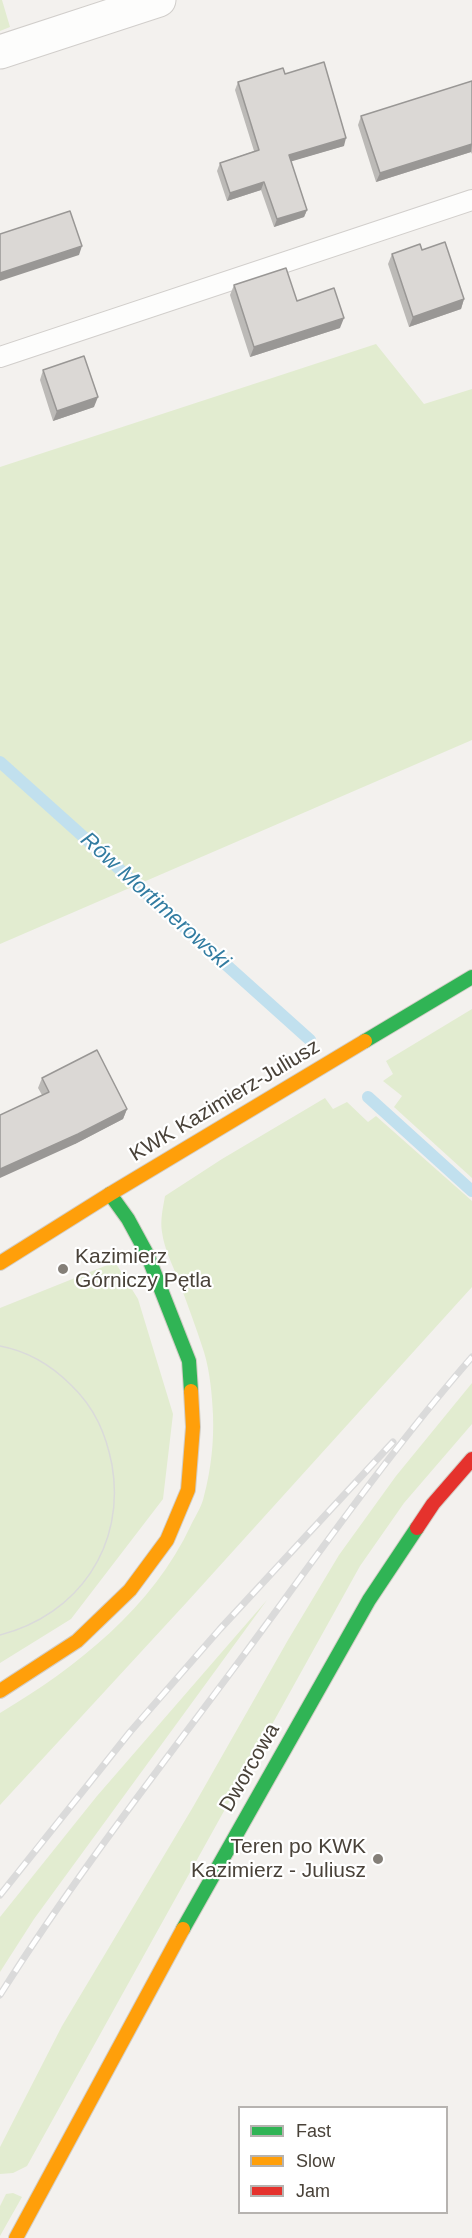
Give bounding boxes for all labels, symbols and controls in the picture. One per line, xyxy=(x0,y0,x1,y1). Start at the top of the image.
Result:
water label: Rów Mortimerowski xyxy=(75,827,235,975)
street label: KWK Kazimierz-Juliusz xyxy=(125,1034,325,1168)
place label: Kazimierz Górniczy Pętla xyxy=(75,1244,212,1294)
marker: Kazimierz Górniczy Pętla xyxy=(56,1262,70,1276)
street label: Dworcowa xyxy=(215,1719,285,1817)
place label: Teren po KWK Kazimierz - Juliusz xyxy=(191,1834,366,1884)
marker: Teren po KWK Kazimierz - Juliusz xyxy=(371,1852,385,1866)
legend xyxy=(238,2106,448,2214)
text: Fast xyxy=(296,2121,331,2141)
text: Slow xyxy=(296,2151,335,2171)
text: Jam xyxy=(296,2181,330,2201)

